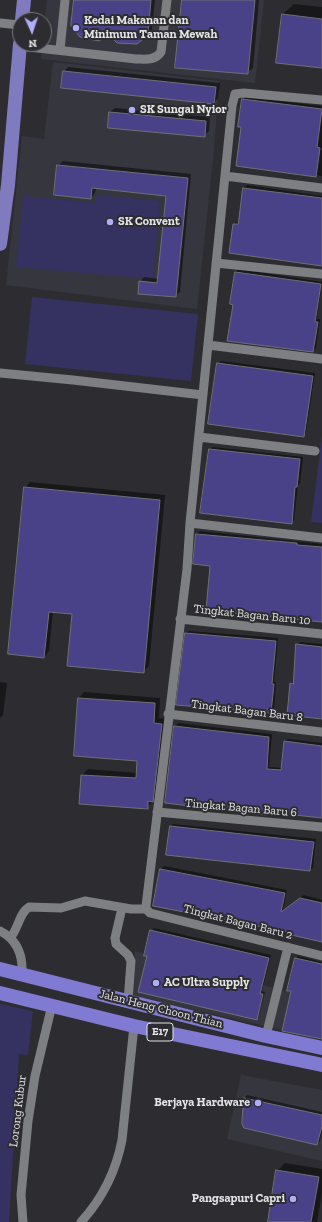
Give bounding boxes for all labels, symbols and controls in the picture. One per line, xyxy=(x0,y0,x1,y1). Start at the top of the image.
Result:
north arrow xyxy=(12,12,52,52)
place label: Kedai Makanan dan Minimum Taman Mewah xyxy=(84,14,217,42)
marker: Kedai Makanan dan Minimum Taman Mewah xyxy=(71,23,81,33)
text: N xyxy=(28,37,37,50)
place label: SK Sungai Nyior xyxy=(140,103,227,117)
marker: SK Sungai Nyior xyxy=(127,105,137,115)
place label: SK Convent xyxy=(118,215,180,229)
marker: SK Convent xyxy=(105,217,115,227)
street label: Tingkat Bagan Baru 10 xyxy=(193,602,311,628)
street label: Tingkat Bagan Baru 8 xyxy=(190,697,304,725)
street label: Tingkat Bagan Baru 6 xyxy=(184,796,298,820)
street label: Tingkat Bagan Baru 2 xyxy=(182,901,294,943)
place label: AC Ultra Supply xyxy=(164,976,249,990)
marker: AC Ultra Supply xyxy=(151,978,161,988)
street label: Jalan Heng Choon Thian xyxy=(98,987,224,1031)
road number: E17 xyxy=(147,1023,173,1041)
street label: Lorong Kubur xyxy=(6,1074,30,1148)
place label: Berjaya Hardware xyxy=(154,1096,250,1110)
marker: Berjaya Hardware xyxy=(253,1098,263,1108)
place label: Pangsapuri Capri xyxy=(192,1192,285,1206)
marker: Pangsapuri Capri xyxy=(288,1194,298,1204)

